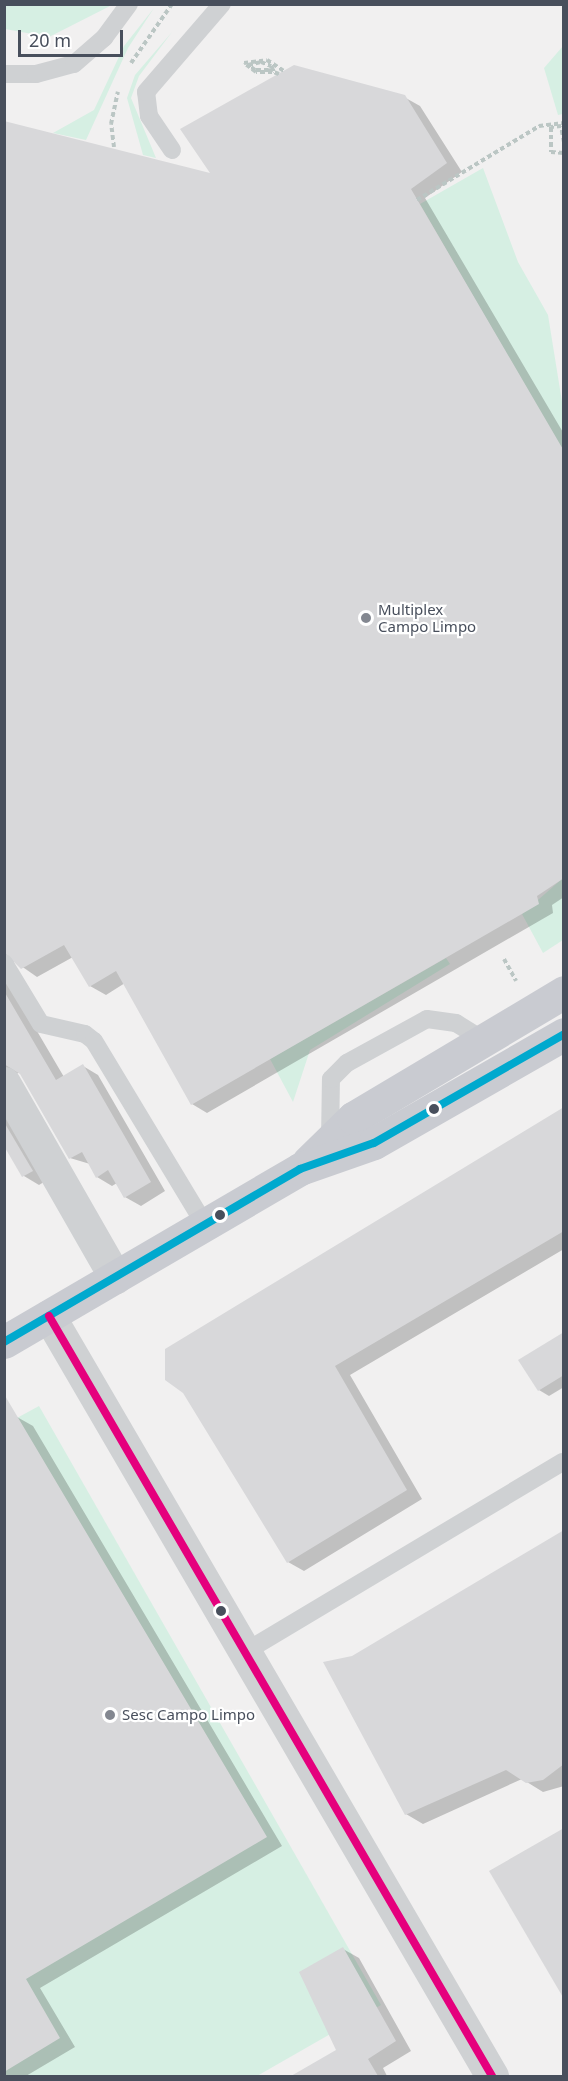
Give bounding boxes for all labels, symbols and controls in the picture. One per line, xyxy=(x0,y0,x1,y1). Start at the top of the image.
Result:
scale bar xyxy=(21,18,126,56)
text: 20 m xyxy=(29,28,71,52)
place label: Multiplex Campo Limpo xyxy=(378,600,476,635)
marker: Multiplex Campo Limpo xyxy=(359,611,373,625)
unlabelled marker xyxy=(428,1103,440,1115)
unlabelled marker xyxy=(214,1209,226,1221)
unlabelled marker xyxy=(215,1605,227,1617)
place label: Sesc Campo Limpo xyxy=(122,1706,255,1724)
marker: Sesc Campo Limpo xyxy=(103,1708,117,1722)

